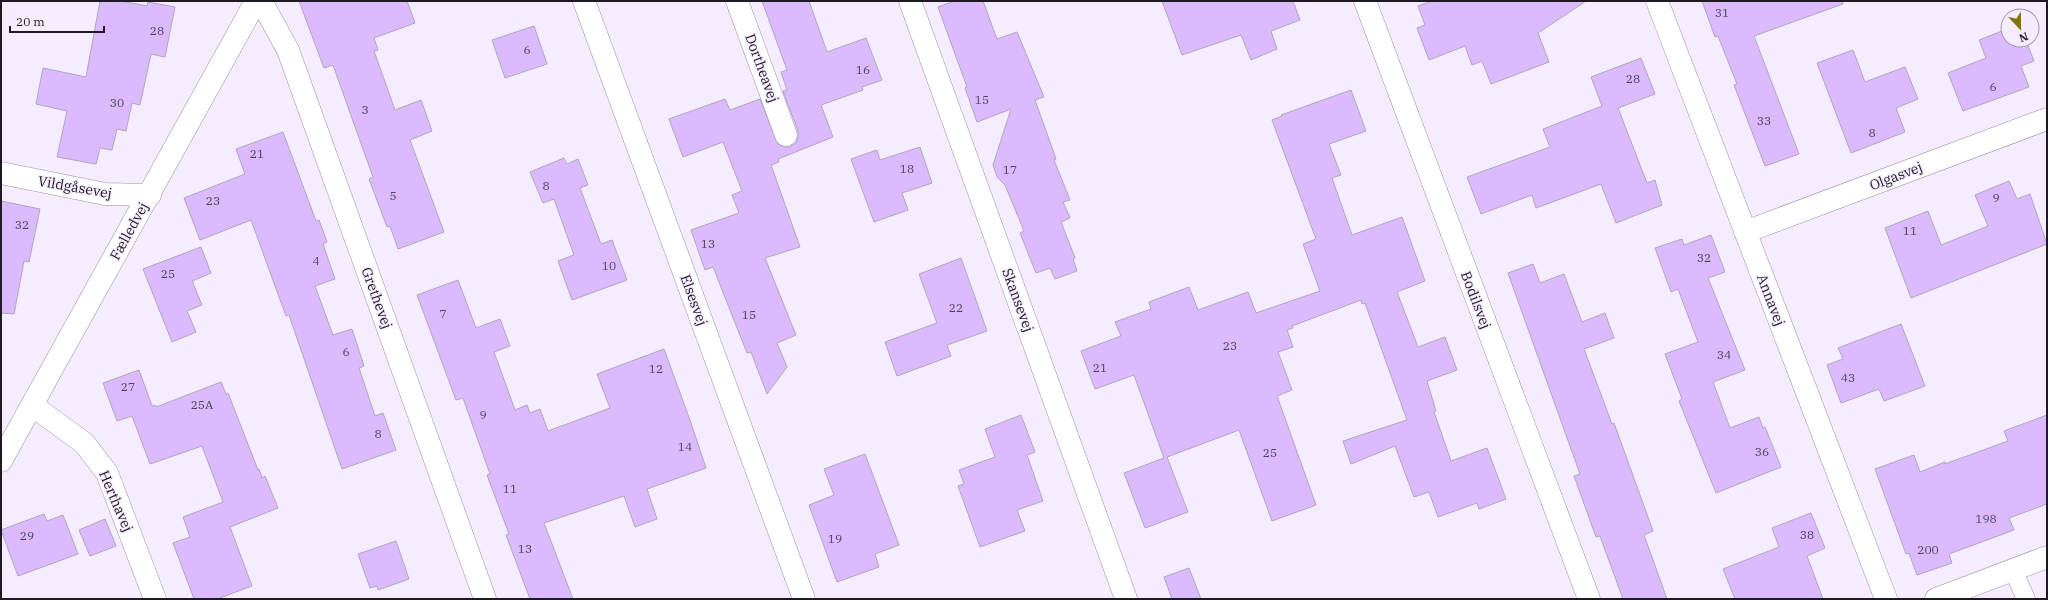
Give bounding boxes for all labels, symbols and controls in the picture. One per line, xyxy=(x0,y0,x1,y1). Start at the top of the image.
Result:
house number: 31 xyxy=(1715,5,1729,20)
scale bar xyxy=(10,8,104,34)
north arrow xyxy=(2000,8,2040,48)
text: 20 m xyxy=(16,14,45,29)
house number: 28 xyxy=(150,23,164,38)
text: N xyxy=(2017,29,2030,46)
street label: Dortheavej xyxy=(741,31,783,105)
house number: 6 xyxy=(523,42,531,57)
house number: 16 xyxy=(856,62,870,77)
house number: 28 xyxy=(1626,71,1640,86)
house number: 6 xyxy=(1989,79,1997,94)
house number: 15 xyxy=(975,92,989,107)
house number: 30 xyxy=(110,95,124,110)
house number: 3 xyxy=(361,102,369,117)
house number: 33 xyxy=(1757,113,1771,128)
house number: 8 xyxy=(1868,125,1876,140)
house number: 21 xyxy=(250,146,264,161)
street label: Olgasvej xyxy=(1867,158,1925,194)
house number: 18 xyxy=(900,161,914,176)
house number: 17 xyxy=(1003,162,1017,177)
street label: Vildgåsevej xyxy=(37,172,113,202)
house number: 8 xyxy=(542,178,550,193)
house number: 5 xyxy=(389,188,397,203)
house number: 9 xyxy=(1992,190,2000,205)
house number: 23 xyxy=(206,193,220,208)
street label: Fælledvej xyxy=(106,199,152,263)
house number: 32 xyxy=(15,217,29,232)
house number: 11 xyxy=(1903,223,1917,238)
house number: 13 xyxy=(701,236,715,251)
house number: 32 xyxy=(1697,250,1711,265)
house number: 4 xyxy=(312,253,320,268)
house number: 10 xyxy=(602,258,616,273)
street label: Grethevej xyxy=(358,265,396,331)
house number: 25 xyxy=(161,266,175,281)
street label: Skansevej xyxy=(998,266,1038,334)
street label: Bodilsvej xyxy=(1457,269,1495,331)
street label: Elsesvej xyxy=(676,272,712,328)
street label: Annavej xyxy=(1753,272,1789,328)
house number: 22 xyxy=(949,300,963,315)
house number: 7 xyxy=(439,306,447,321)
house number: 15 xyxy=(742,307,756,322)
house number: 23 xyxy=(1223,338,1237,353)
house number: 6 xyxy=(342,344,350,359)
house number: 34 xyxy=(1717,347,1731,362)
house number: 21 xyxy=(1093,360,1107,375)
house number: 12 xyxy=(649,361,663,376)
house number: 43 xyxy=(1841,370,1855,385)
house number: 27 xyxy=(121,379,135,394)
house number: 25A xyxy=(191,397,214,412)
house number: 9 xyxy=(479,407,487,422)
house number: 8 xyxy=(374,426,382,441)
house number: 14 xyxy=(678,439,692,454)
house number: 36 xyxy=(1755,444,1769,459)
house number: 25 xyxy=(1263,445,1277,460)
street label: Herthavej xyxy=(95,468,137,534)
house number: 11 xyxy=(503,481,517,496)
house number: 198 xyxy=(1975,511,1997,526)
house number: 38 xyxy=(1800,527,1814,542)
house number: 29 xyxy=(20,528,34,543)
house number: 19 xyxy=(828,531,842,546)
house number: 13 xyxy=(518,541,532,556)
house number: 200 xyxy=(1917,542,1939,557)

